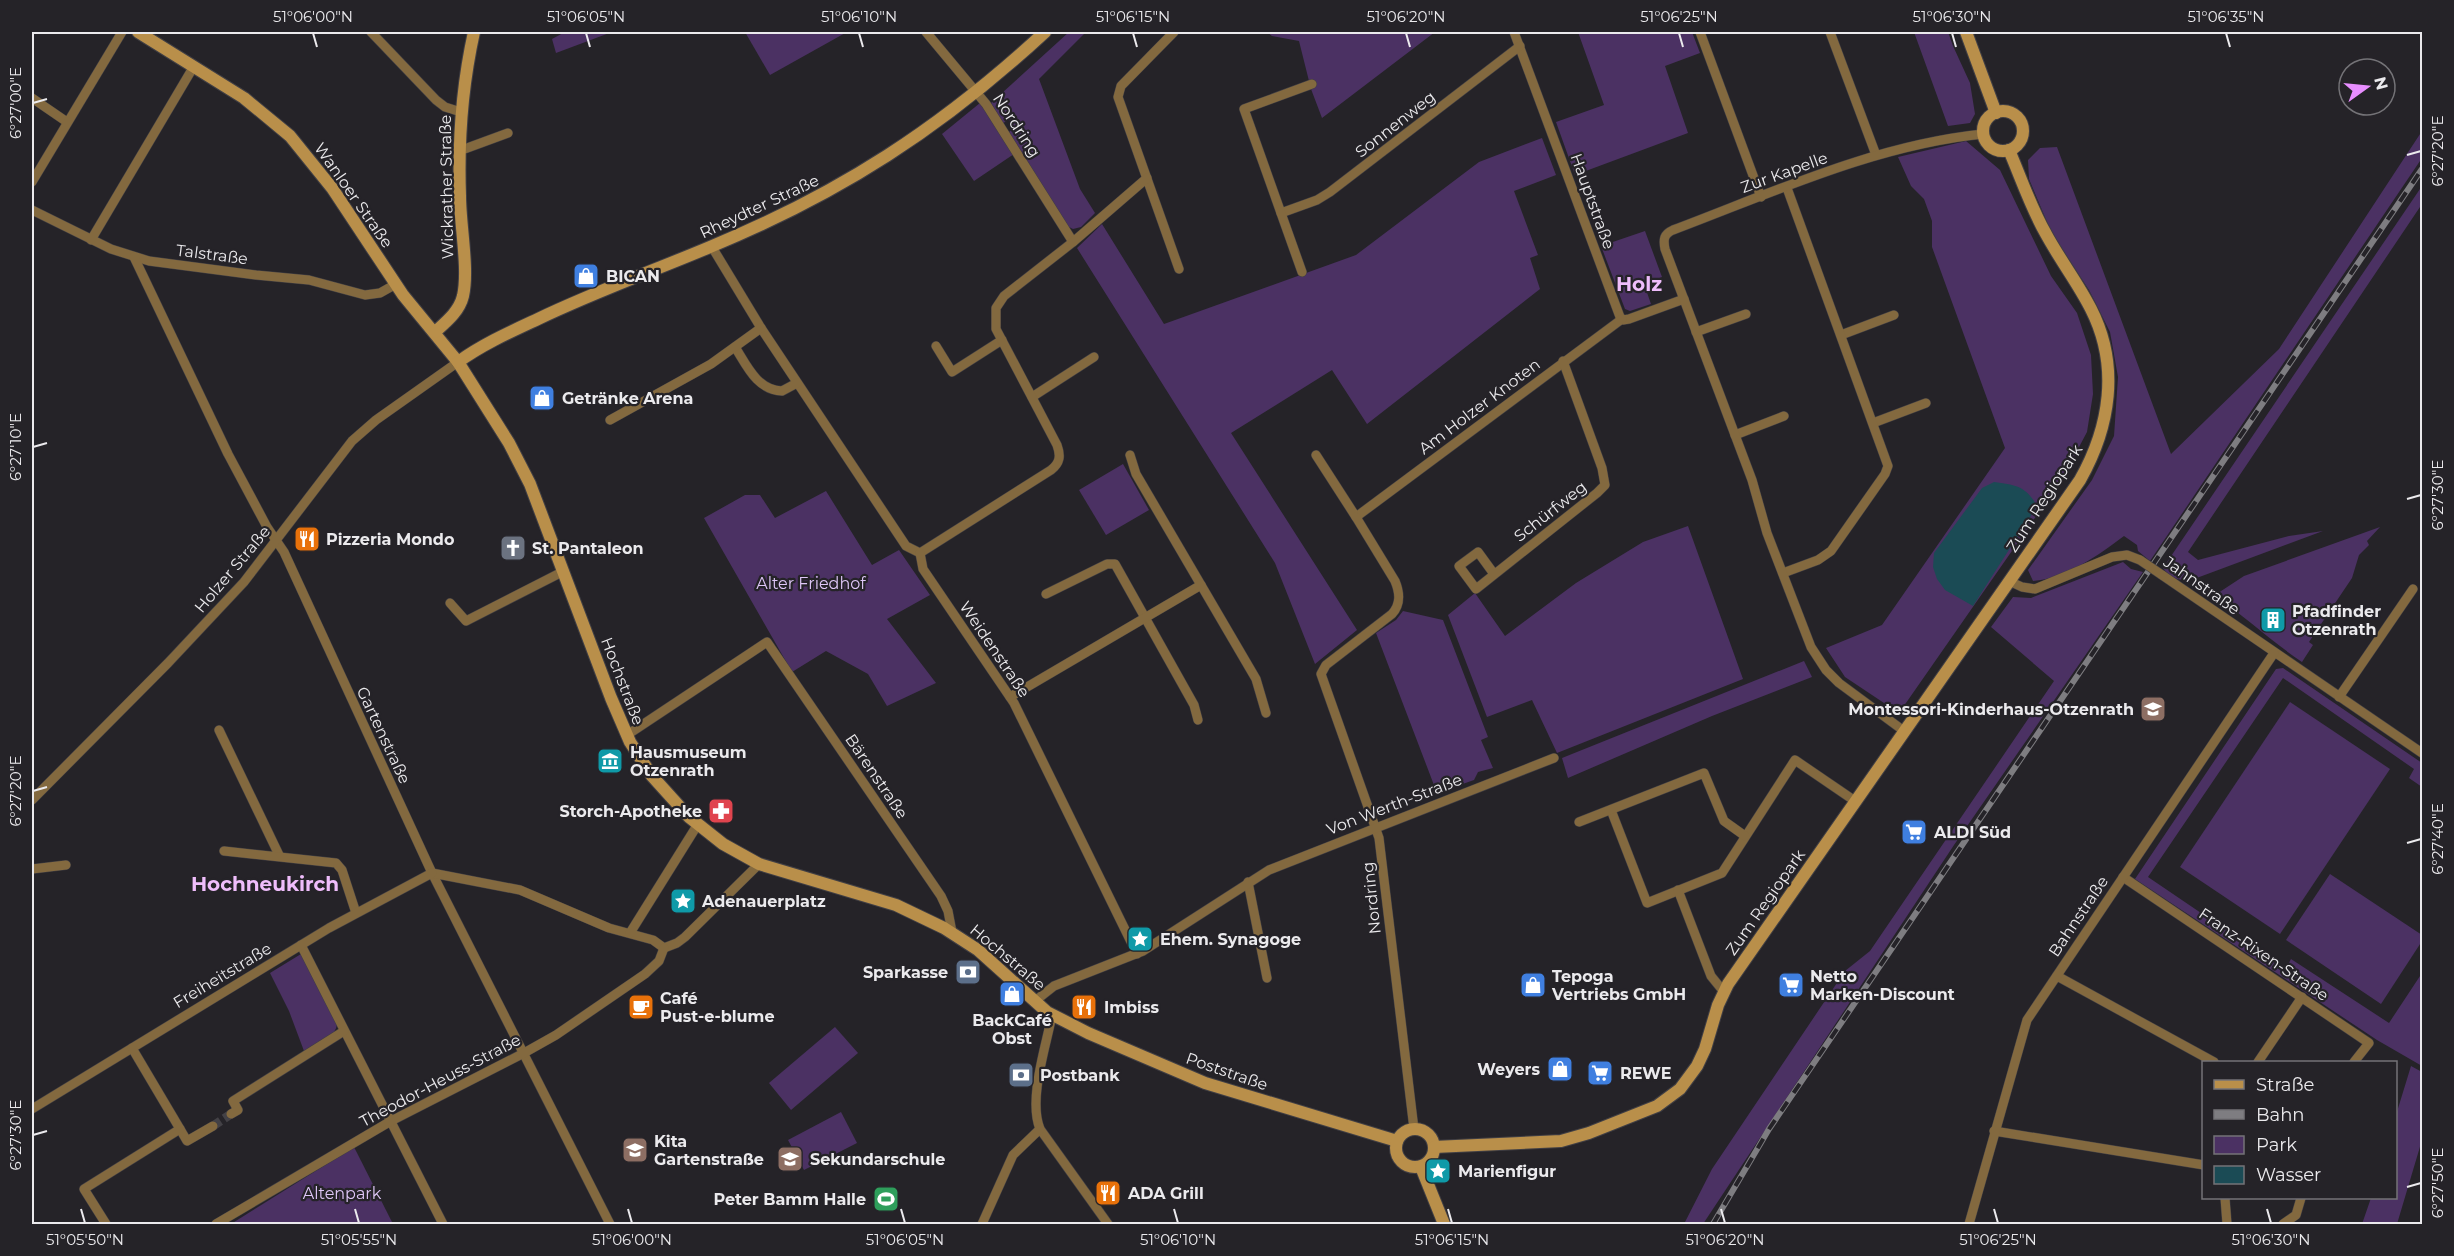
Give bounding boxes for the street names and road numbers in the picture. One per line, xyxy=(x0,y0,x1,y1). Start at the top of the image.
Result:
street label: Sonnenweg xyxy=(1352,87,1439,162)
street label: Nordring xyxy=(989,90,1044,161)
street label: Wickrather Straße xyxy=(436,114,457,260)
street label: Wanloer Straße xyxy=(310,139,397,251)
street label: Zur Kapelle xyxy=(1738,148,1830,197)
street label: Hauptstraße xyxy=(1566,151,1619,252)
street label: Rheydter Straße xyxy=(697,170,822,242)
street label: Talstraße xyxy=(175,241,249,268)
street label: Am Holzer Knoten xyxy=(1415,355,1544,458)
street label: Zum Regiopark xyxy=(2002,440,2087,556)
street label: Schürfweg xyxy=(1510,477,1590,546)
street label: Holzer Straße xyxy=(191,522,274,617)
street label: Jahnstraße xyxy=(2159,552,2244,619)
street label: Weidenstraße xyxy=(955,598,1034,701)
street label: Hochstraße xyxy=(597,635,648,728)
street label: Gartenstraße xyxy=(353,684,414,787)
street label: Bärenstraße xyxy=(841,730,912,822)
street label: Von Werth-Straße xyxy=(1324,770,1465,839)
street label: Zum Regiopark xyxy=(1722,845,1809,959)
street label: Nordring xyxy=(1358,861,1385,935)
street label: Bahnstraße xyxy=(2045,872,2112,960)
street label: Franz-Rixen-Straße xyxy=(2195,904,2332,1005)
street label: Hochstraße xyxy=(966,920,1049,994)
street label: Freiheitstraße xyxy=(170,939,275,1012)
street label: Theodor-Heuss-Straße xyxy=(356,1030,524,1131)
street label: Poststraße xyxy=(1183,1049,1270,1094)

